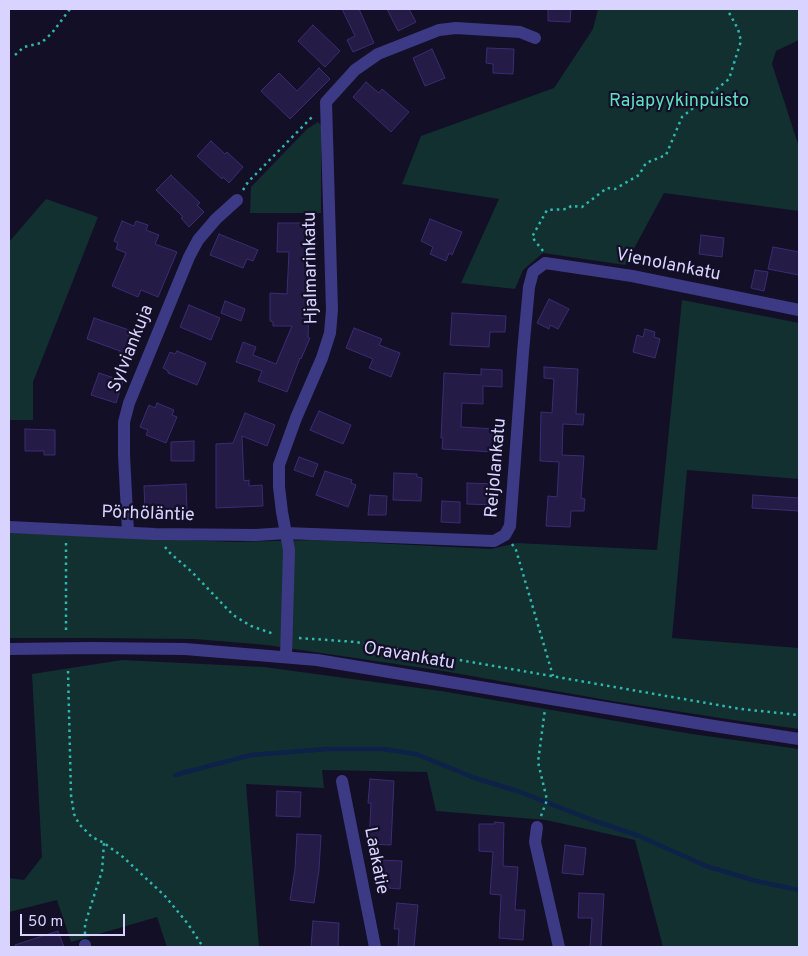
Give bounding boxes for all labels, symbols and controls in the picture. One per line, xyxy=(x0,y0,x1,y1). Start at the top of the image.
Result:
park label: Rajapyykinpuisto xyxy=(609,91,749,113)
street label: Hjalmarinkatu xyxy=(300,211,324,325)
street label: Vienolankatu xyxy=(614,245,722,287)
street label: Sylviankuja xyxy=(105,302,159,396)
street label: Reijolankatu xyxy=(482,417,512,519)
street label: Pörhöläntie xyxy=(101,503,195,527)
street label: Oravankatu xyxy=(361,638,457,676)
street label: Laakatie xyxy=(358,826,392,896)
scale bar xyxy=(22,904,128,936)
text: 50 m xyxy=(28,913,63,932)

